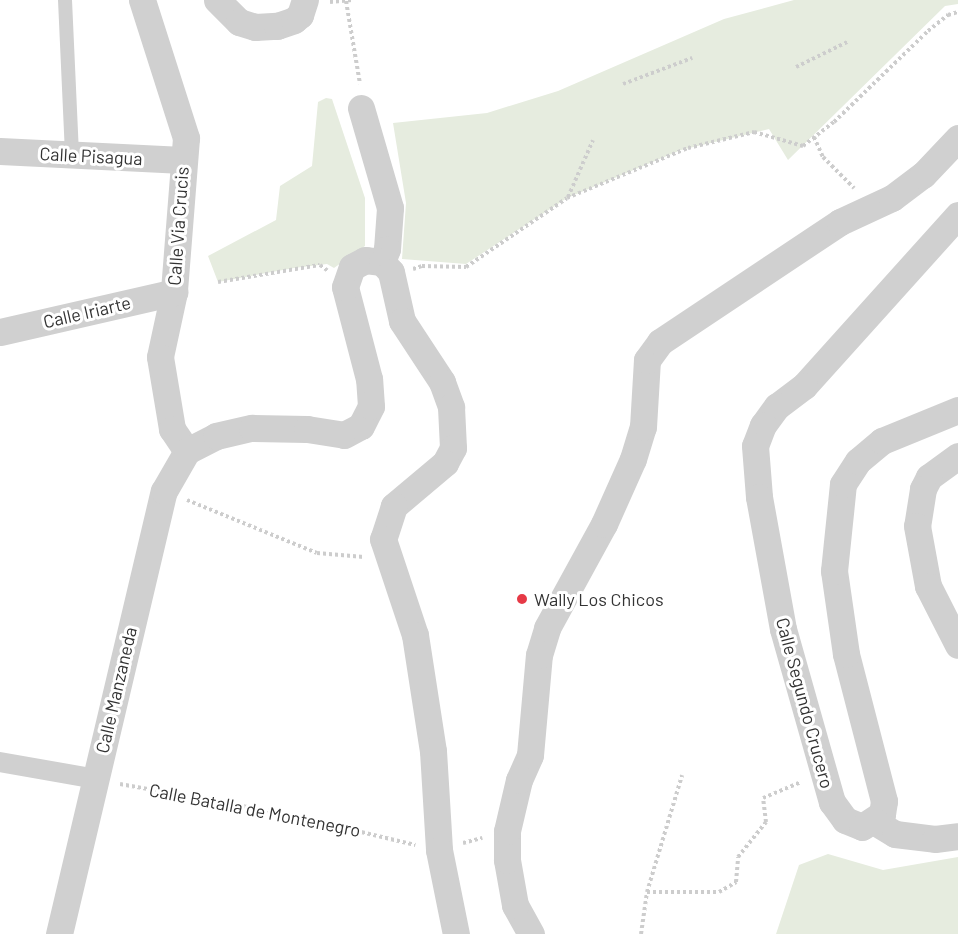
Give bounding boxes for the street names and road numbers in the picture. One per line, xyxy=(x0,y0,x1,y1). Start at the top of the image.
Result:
street label: Calle Pisagua xyxy=(39,143,143,169)
street label: Calle Via Crucis xyxy=(163,166,193,286)
street label: Calle Iriarte xyxy=(41,291,133,333)
street label: Calle Segundo Crucero xyxy=(772,615,838,791)
street label: Calle Manzaneda xyxy=(91,625,141,755)
street label: Calle Batalla de Montenegro xyxy=(147,779,363,841)

